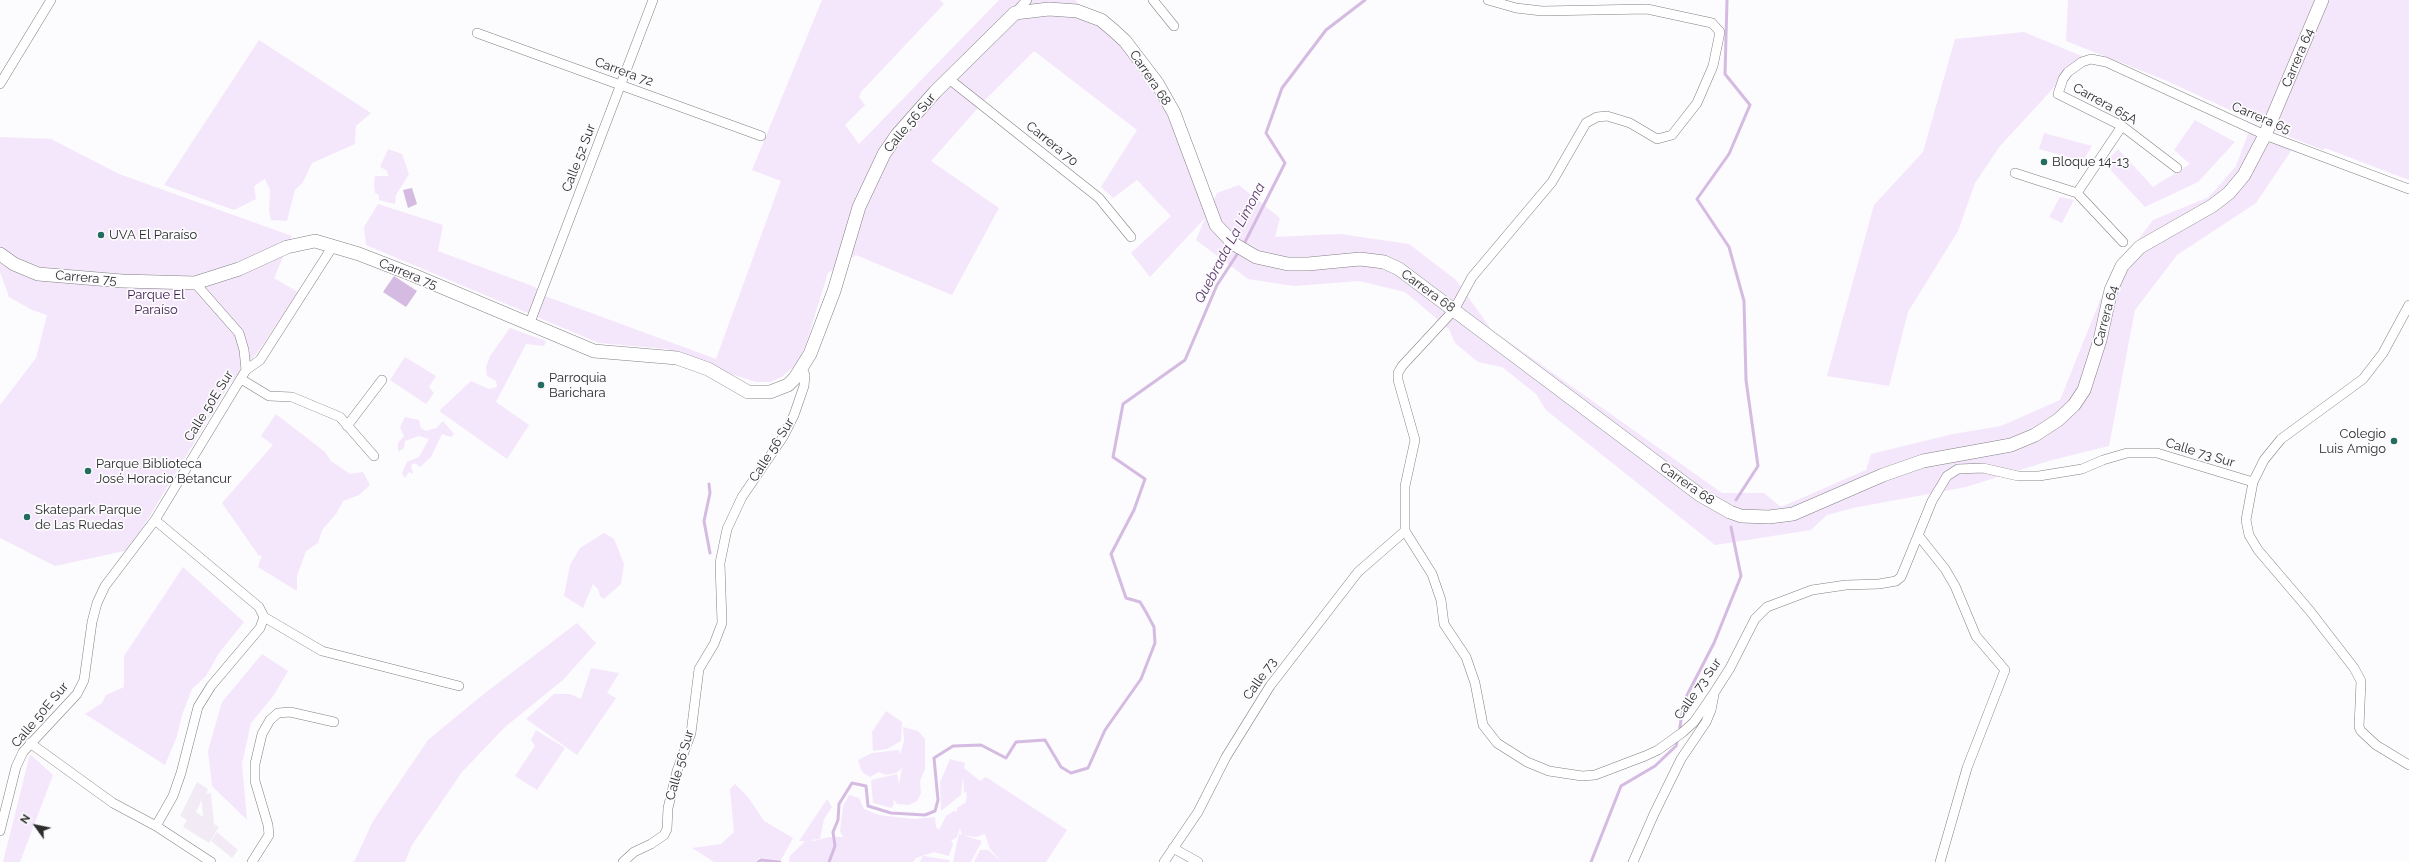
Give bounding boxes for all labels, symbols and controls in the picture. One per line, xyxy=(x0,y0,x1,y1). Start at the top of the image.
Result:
street label: Carrera 64 xyxy=(2279,26,2317,90)
street label: Carrera 68 xyxy=(1126,48,1174,108)
street label: Carrera 72 xyxy=(593,54,655,90)
street label: Carrera 65A xyxy=(2070,80,2140,128)
street label: Calle 56 Sur xyxy=(881,90,939,156)
street label: Carrera 65 xyxy=(2229,99,2293,137)
street label: Carrera 70 xyxy=(1023,118,1081,170)
street label: Calle 52 Sur xyxy=(559,122,599,194)
place label: Bloque 14-13 xyxy=(2052,154,2129,170)
marker: Bloque 14-13 xyxy=(2039,157,2049,167)
water label: Quebrada La Limona xyxy=(1191,180,1269,306)
place label: UVA El Paraíso xyxy=(109,227,197,243)
marker: UVA El Paraíso xyxy=(96,230,106,240)
street label: Carrera 75 xyxy=(377,255,439,293)
street label: Carrera 68 xyxy=(1398,266,1458,316)
street label: Carrera 75 xyxy=(55,268,117,288)
street label: Carrera 64 xyxy=(2090,284,2122,348)
park label: Parque El Paraíso xyxy=(127,287,185,318)
street label: Calle 50E Sur xyxy=(181,368,237,444)
place label: Parroquia Barichara xyxy=(549,370,606,401)
marker: Parroquia Barichara xyxy=(536,380,546,390)
street label: Calle 56 Sur xyxy=(746,415,798,485)
place label: Colegio Luis Amigo xyxy=(2319,426,2386,457)
street label: Calle 73 Sur xyxy=(2164,435,2236,471)
marker: Colegio Luis Amigo xyxy=(2389,436,2399,446)
place label: Parque Biblioteca José Horacio Betancur xyxy=(96,456,232,487)
street label: Carrera 68 xyxy=(1657,460,1717,508)
marker: Parque Biblioteca José Horacio Betancur xyxy=(83,466,93,476)
place label: Skatepark Parque de Las Ruedas xyxy=(35,502,141,533)
marker: Skatepark Parque de Las Ruedas xyxy=(22,512,32,522)
street label: Calle 73 xyxy=(1240,655,1280,703)
street label: Calle 73 Sur xyxy=(1671,655,1725,723)
street label: Calle 50E Sur xyxy=(8,679,72,751)
street label: Calle 56 Sur xyxy=(663,728,697,802)
north arrow xyxy=(16,806,56,846)
text: N xyxy=(18,812,33,826)

